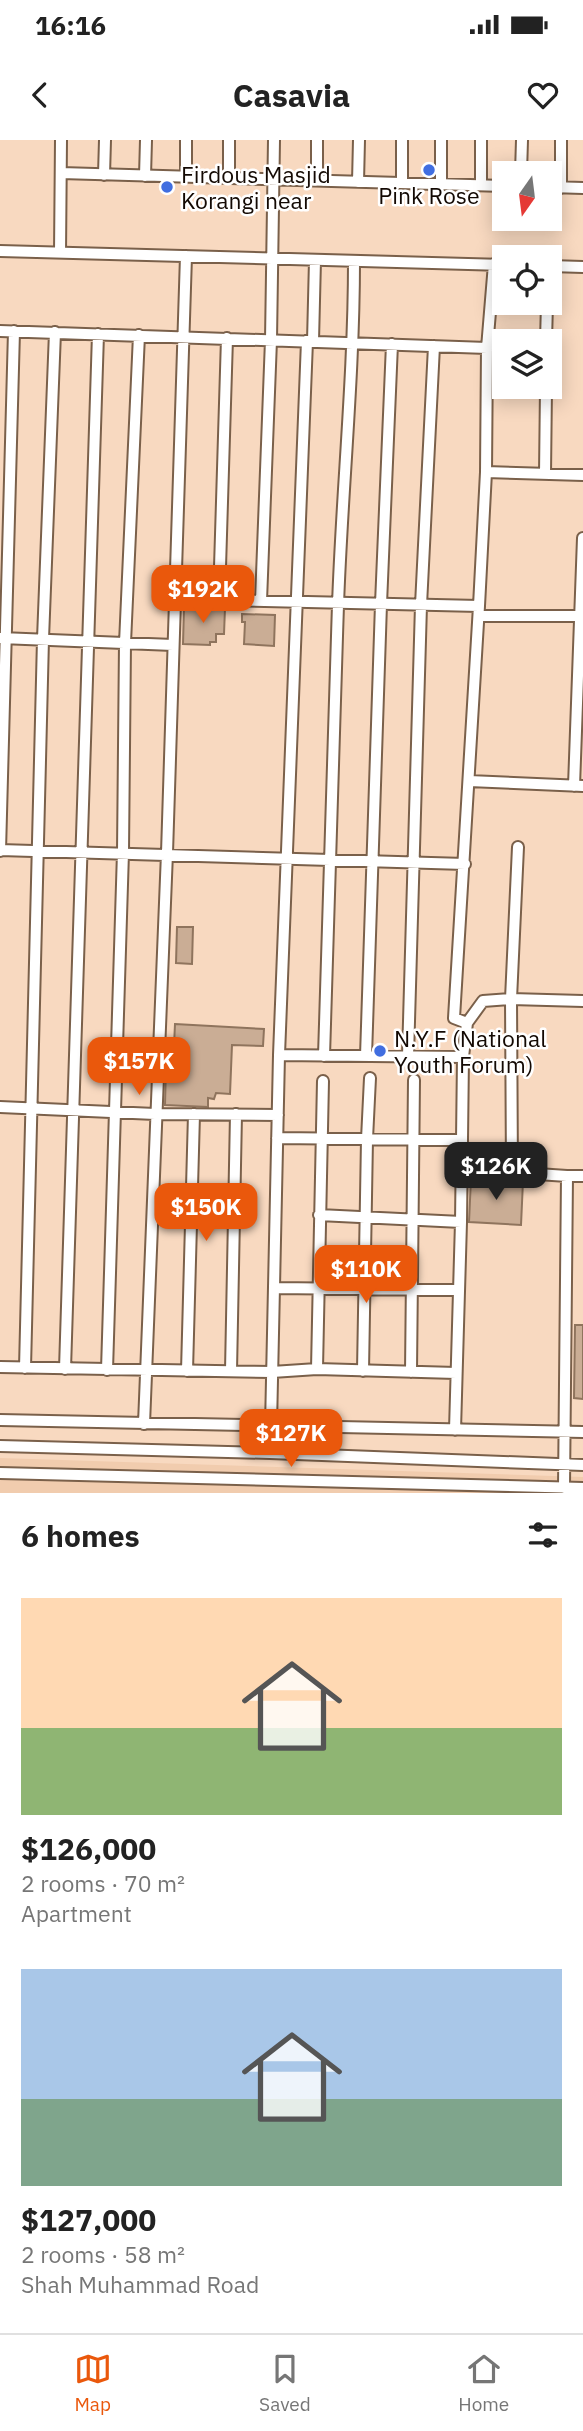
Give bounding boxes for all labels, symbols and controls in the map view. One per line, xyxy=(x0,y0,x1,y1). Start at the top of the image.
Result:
text: 16:16 xyxy=(35,8,106,42)
text: Casavia xyxy=(233,74,350,116)
icon: back xyxy=(21,76,59,114)
icon: heart xyxy=(524,76,562,114)
place label: Firdous Masjid Korangi near xyxy=(181,159,331,215)
north arrow xyxy=(492,161,562,231)
map controls xyxy=(492,161,562,399)
marker: Pink Rose xyxy=(421,162,437,178)
marker: Firdous Masjid Korangi near xyxy=(159,179,175,195)
place label: Pink Rose xyxy=(378,180,480,210)
button: locate xyxy=(492,245,562,315)
button: layers xyxy=(492,329,562,399)
pin: $192K xyxy=(154,566,252,625)
text: $192K xyxy=(167,573,239,603)
place label: N.Y.F (National Youth Forum) xyxy=(394,1023,547,1079)
pin: $157K xyxy=(90,1038,188,1097)
marker: N.Y.F (National Youth Forum) xyxy=(372,1043,388,1059)
text: $157K xyxy=(103,1045,175,1075)
pin: $126K xyxy=(447,1142,545,1202)
text: $126K xyxy=(460,1150,532,1180)
pin: $150K xyxy=(157,1184,255,1243)
text: $150K xyxy=(170,1191,242,1221)
pin: $110K xyxy=(317,1246,415,1305)
text: $110K xyxy=(330,1253,402,1283)
pin: $127K xyxy=(242,1410,340,1469)
text: $127K xyxy=(255,1417,327,1447)
text: 6 homes xyxy=(21,1516,140,1555)
icon: filters xyxy=(524,1516,562,1554)
icon: home xyxy=(229,1643,355,1769)
text: $126,000 xyxy=(21,1829,156,1868)
text: 2 rooms · 70 m² xyxy=(21,1868,185,1898)
text: Apartment xyxy=(21,1898,132,1928)
icon: home xyxy=(229,2014,355,2140)
text: $127,000 xyxy=(21,2200,156,2239)
text: 2 rooms · 58 m² xyxy=(21,2239,185,2269)
text: Shah Muhammad Road xyxy=(21,2269,259,2299)
tab: Map xyxy=(74,2350,112,2416)
tab: Saved xyxy=(259,2350,311,2416)
tab: Home xyxy=(458,2350,509,2416)

